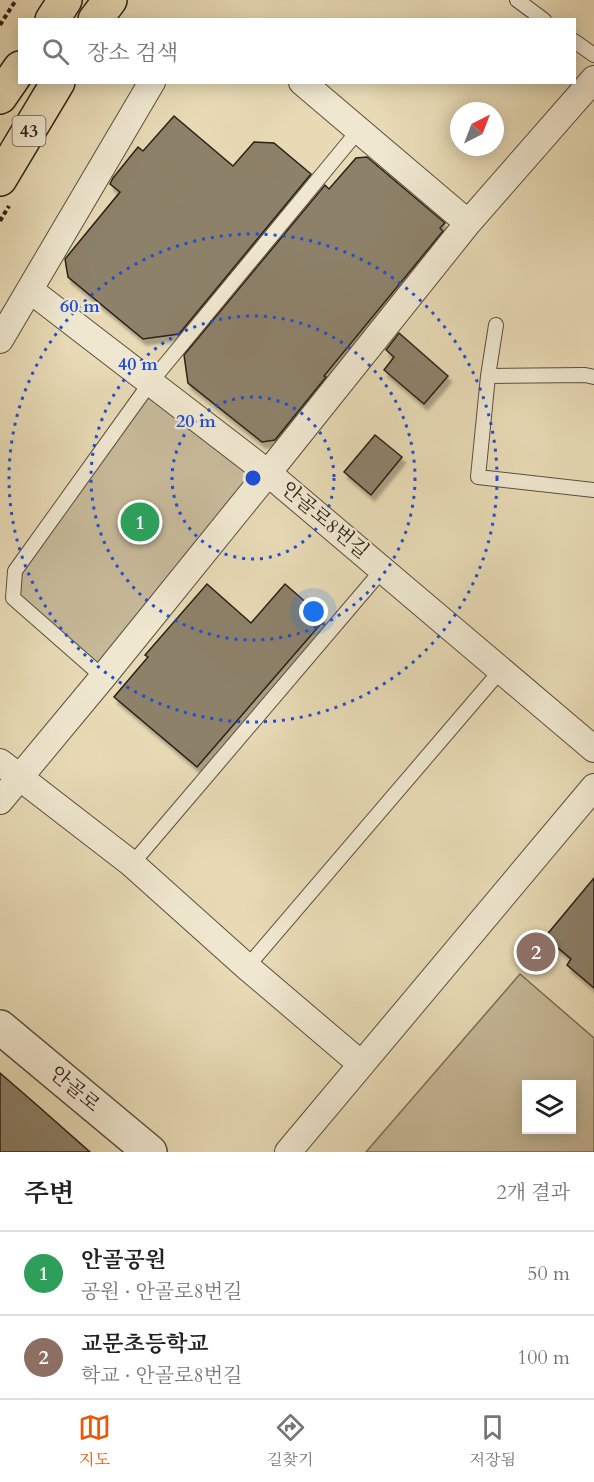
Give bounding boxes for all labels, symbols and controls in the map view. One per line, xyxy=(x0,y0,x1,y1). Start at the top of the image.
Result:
search box xyxy=(18,18,576,84)
icon: search xyxy=(39,35,72,68)
text: 장소 검색 xyxy=(87,38,178,68)
north arrow xyxy=(450,102,504,156)
road number: 43 xyxy=(12,116,46,146)
text: 60 m xyxy=(60,294,100,319)
text: 40 m xyxy=(118,352,158,377)
text: 20 m xyxy=(176,409,216,434)
centre of rings xyxy=(243,468,263,488)
street label: 안골로8번길 xyxy=(275,475,375,565)
pin: 1 xyxy=(120,500,160,544)
your location xyxy=(299,597,328,626)
pin: 2 xyxy=(516,930,556,974)
street label: 안골로 xyxy=(44,1060,106,1118)
map controls xyxy=(522,1080,576,1134)
button: layers xyxy=(522,1080,576,1134)
text: 주변 xyxy=(24,1176,74,1211)
text: 2개 결과 xyxy=(496,1179,570,1206)
text: 안골공원 xyxy=(81,1245,166,1275)
text: 1 xyxy=(38,1260,49,1287)
text: 50 m xyxy=(527,1260,570,1287)
text: 공원 · 안골로8번길 xyxy=(81,1278,242,1305)
text: 교문초등학교 xyxy=(81,1329,209,1359)
text: 2 xyxy=(38,1344,49,1371)
text: 100 m xyxy=(517,1344,570,1371)
text: 학교 · 안골로8번길 xyxy=(81,1362,242,1389)
tab: 지도 xyxy=(78,1411,111,1471)
tab: 길찾기 xyxy=(267,1411,313,1471)
tab: 저장됨 xyxy=(470,1411,516,1471)

